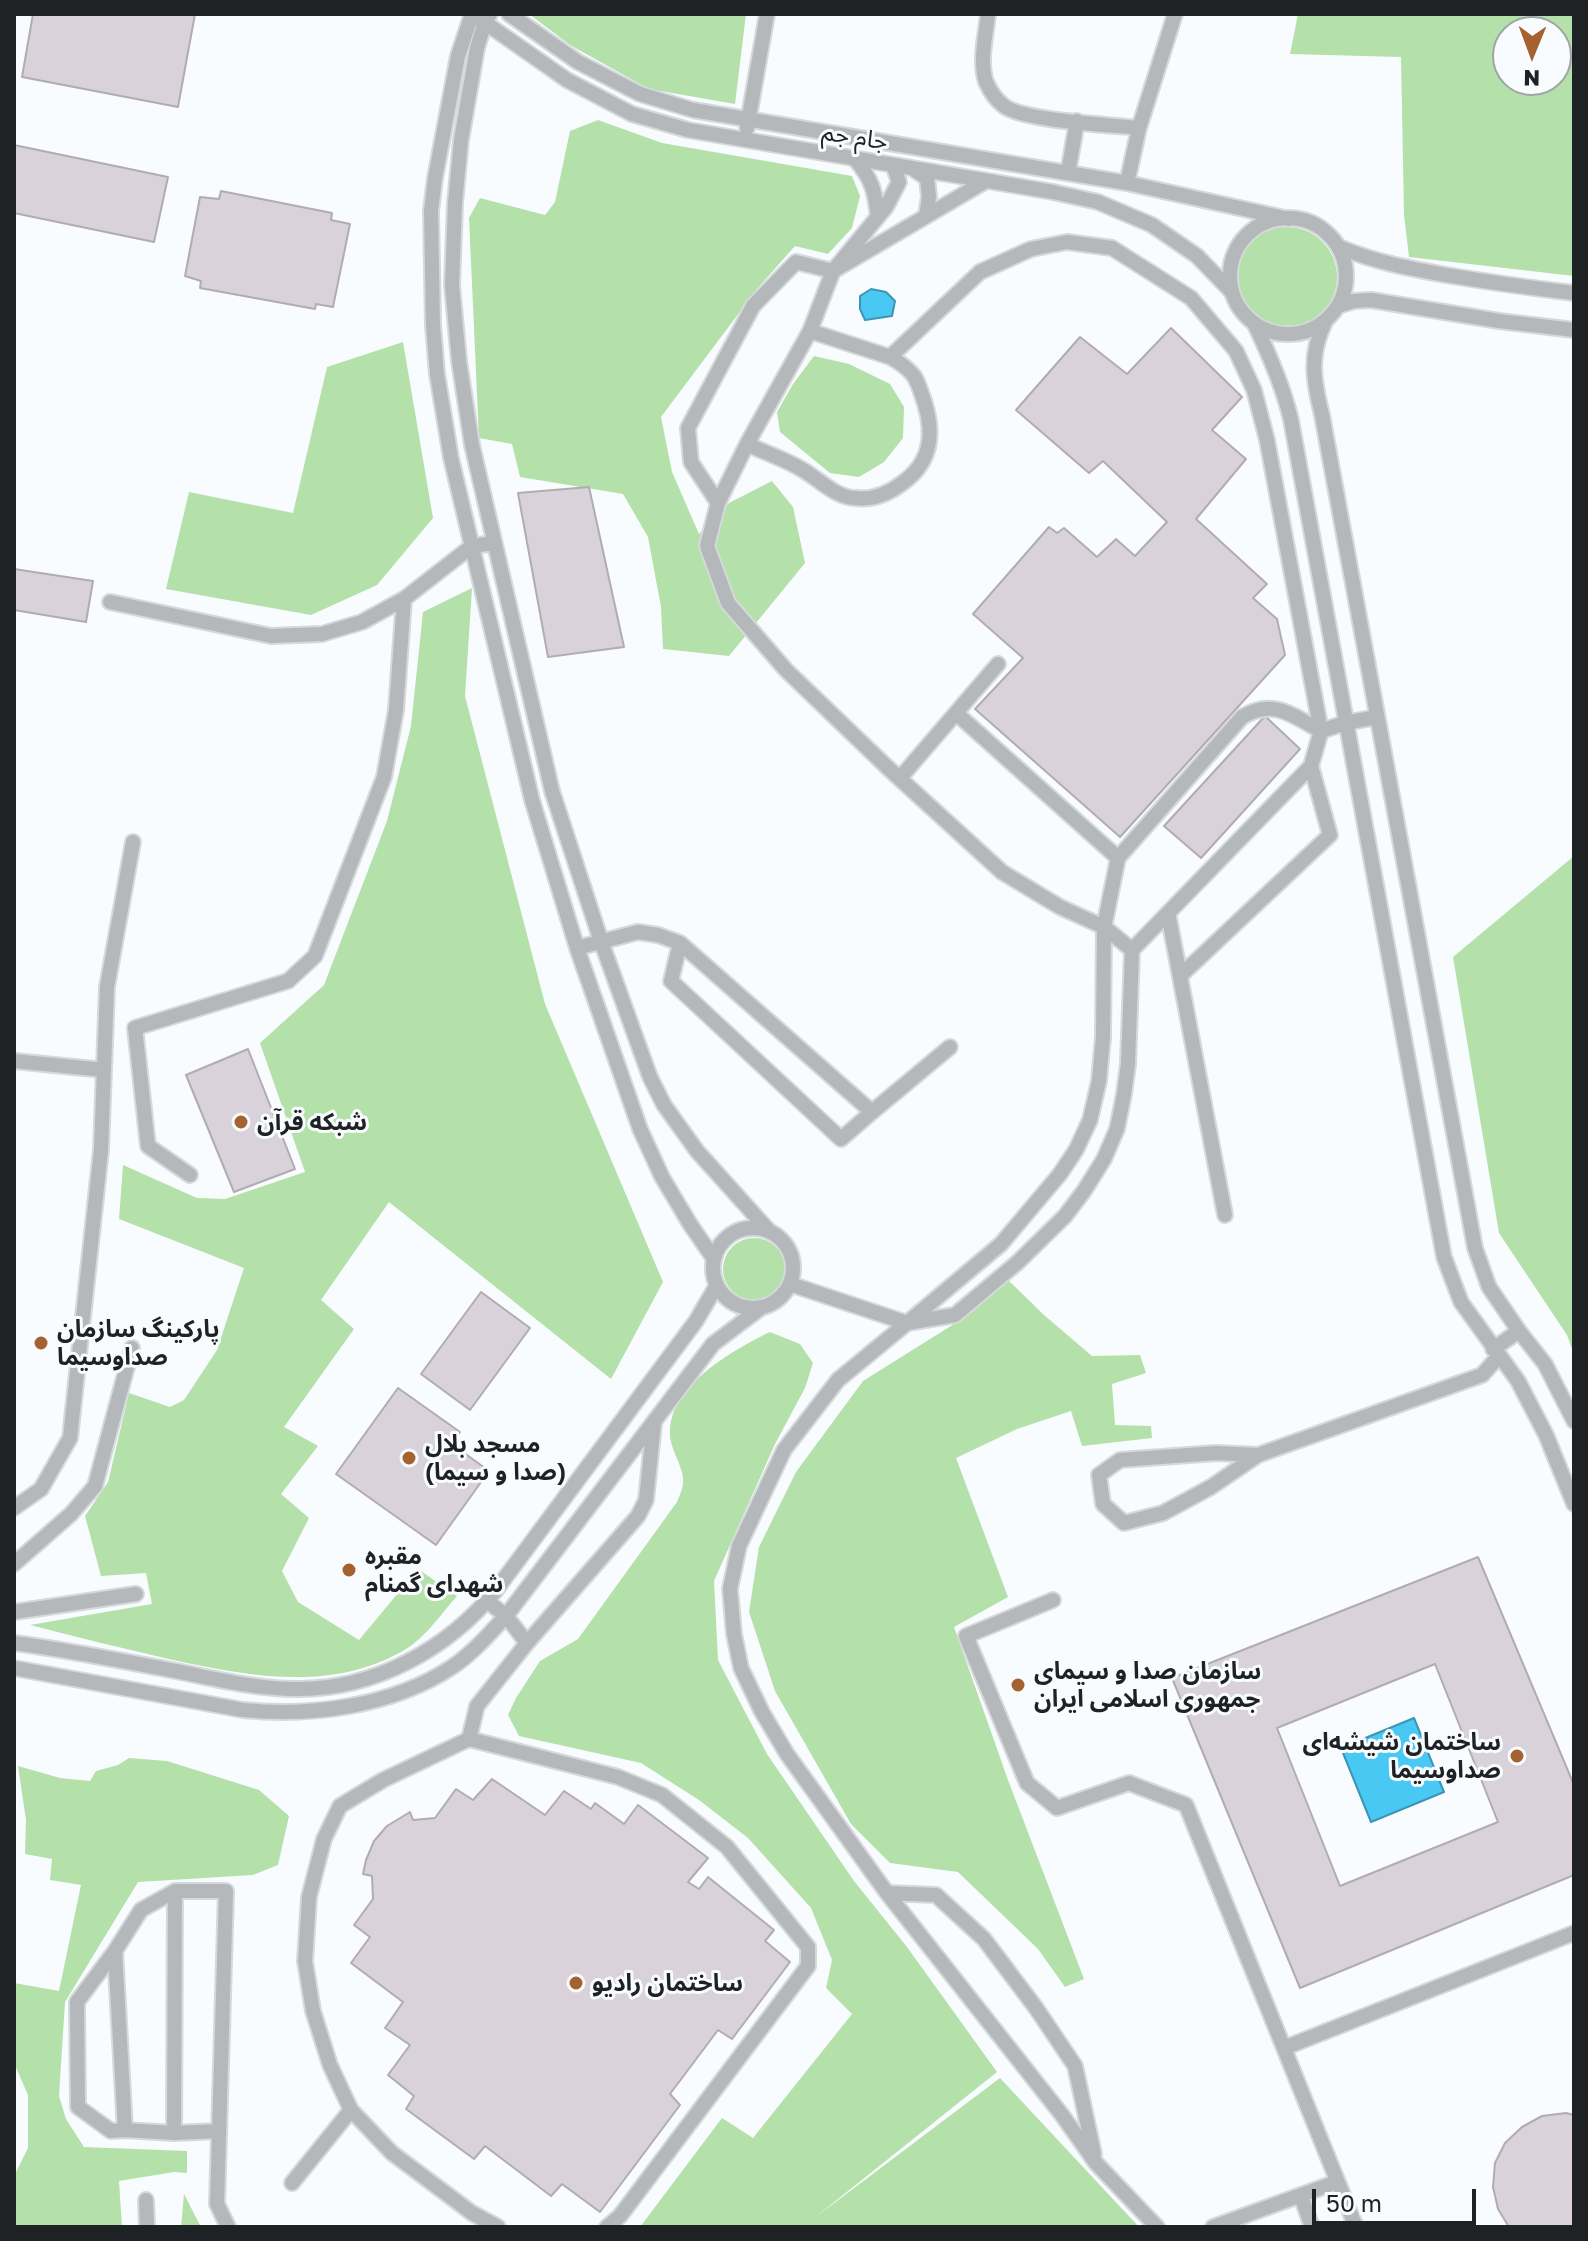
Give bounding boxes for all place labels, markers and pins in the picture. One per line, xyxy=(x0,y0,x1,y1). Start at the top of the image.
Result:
place label: شبکه قرآن xyxy=(257,1108,367,1136)
marker: شبکه قرآن xyxy=(232,1113,250,1131)
place label: پارکینگ سازمان صداوسیما xyxy=(57,1315,220,1371)
marker: پارکینگ سازمان صداوسیما xyxy=(32,1334,50,1352)
place label: مسجد بلال (صدا و سیما) xyxy=(425,1430,566,1486)
marker: مسجد بلال (صدا و سیما) xyxy=(400,1449,418,1467)
place label: مقبره شهدای گمنام xyxy=(365,1542,503,1598)
marker: مقبره شهدای گمنام xyxy=(340,1561,358,1579)
place label: سازمان صدا و سیمای جمهوری اسلامی ایران xyxy=(1034,1657,1261,1713)
marker: سازمان صدا و سیمای جمهوری اسلامی ایران xyxy=(1009,1676,1027,1694)
place label: ساختمان شیشه‌ای صداوسیما xyxy=(1303,1728,1501,1784)
marker: ساختمان شیشه‌ای صداوسیما xyxy=(1508,1747,1526,1765)
place label: ساختمان رادیو xyxy=(592,1969,743,1997)
marker: ساختمان رادیو xyxy=(567,1974,585,1992)

